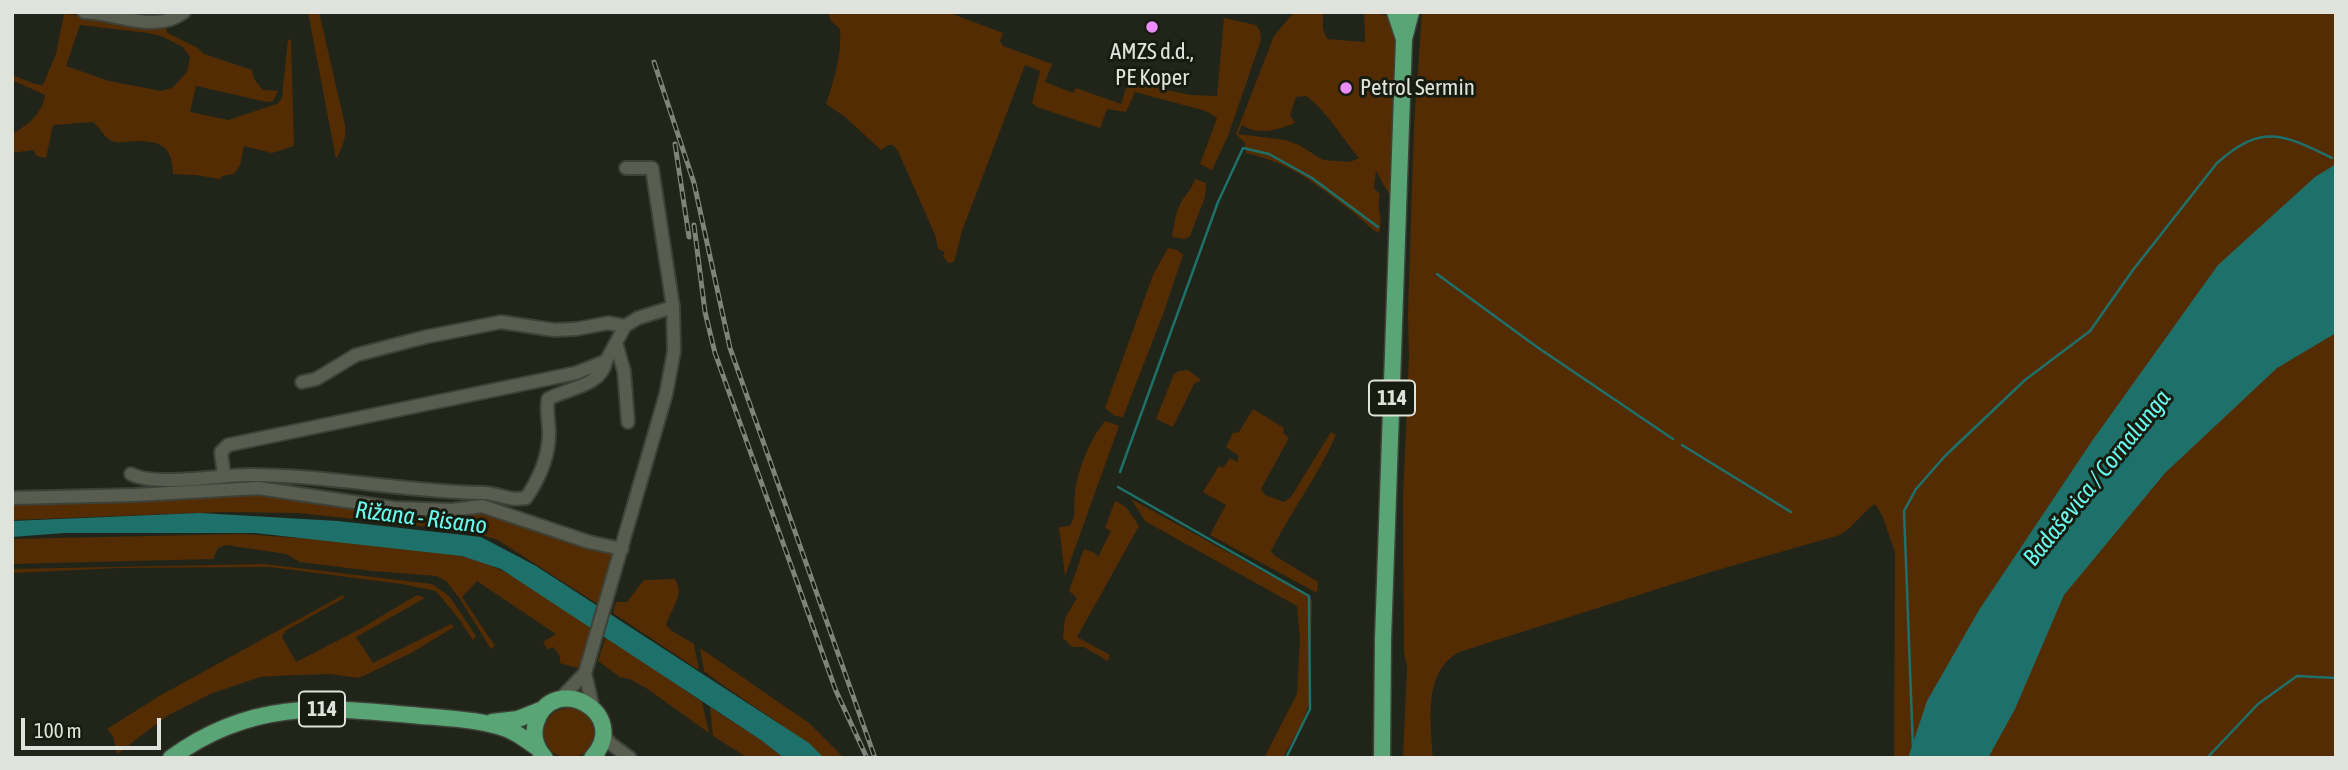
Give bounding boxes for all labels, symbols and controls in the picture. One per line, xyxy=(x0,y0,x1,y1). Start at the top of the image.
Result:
marker: AMZS d.d., PE Koper xyxy=(1144,19,1160,35)
place label: AMZS d.d., PE Koper xyxy=(1110,38,1194,92)
place label: Petrol Sermin xyxy=(1360,74,1475,102)
marker: Petrol Sermin xyxy=(1338,80,1354,96)
road number: 114 xyxy=(1369,380,1415,416)
water label: Badaševica / Cornalunga xyxy=(2017,384,2177,572)
water label: Rižana - Risano xyxy=(353,496,489,540)
road number: 114 xyxy=(299,692,345,726)
scale bar xyxy=(24,704,164,748)
text: 100 m xyxy=(34,718,82,742)

